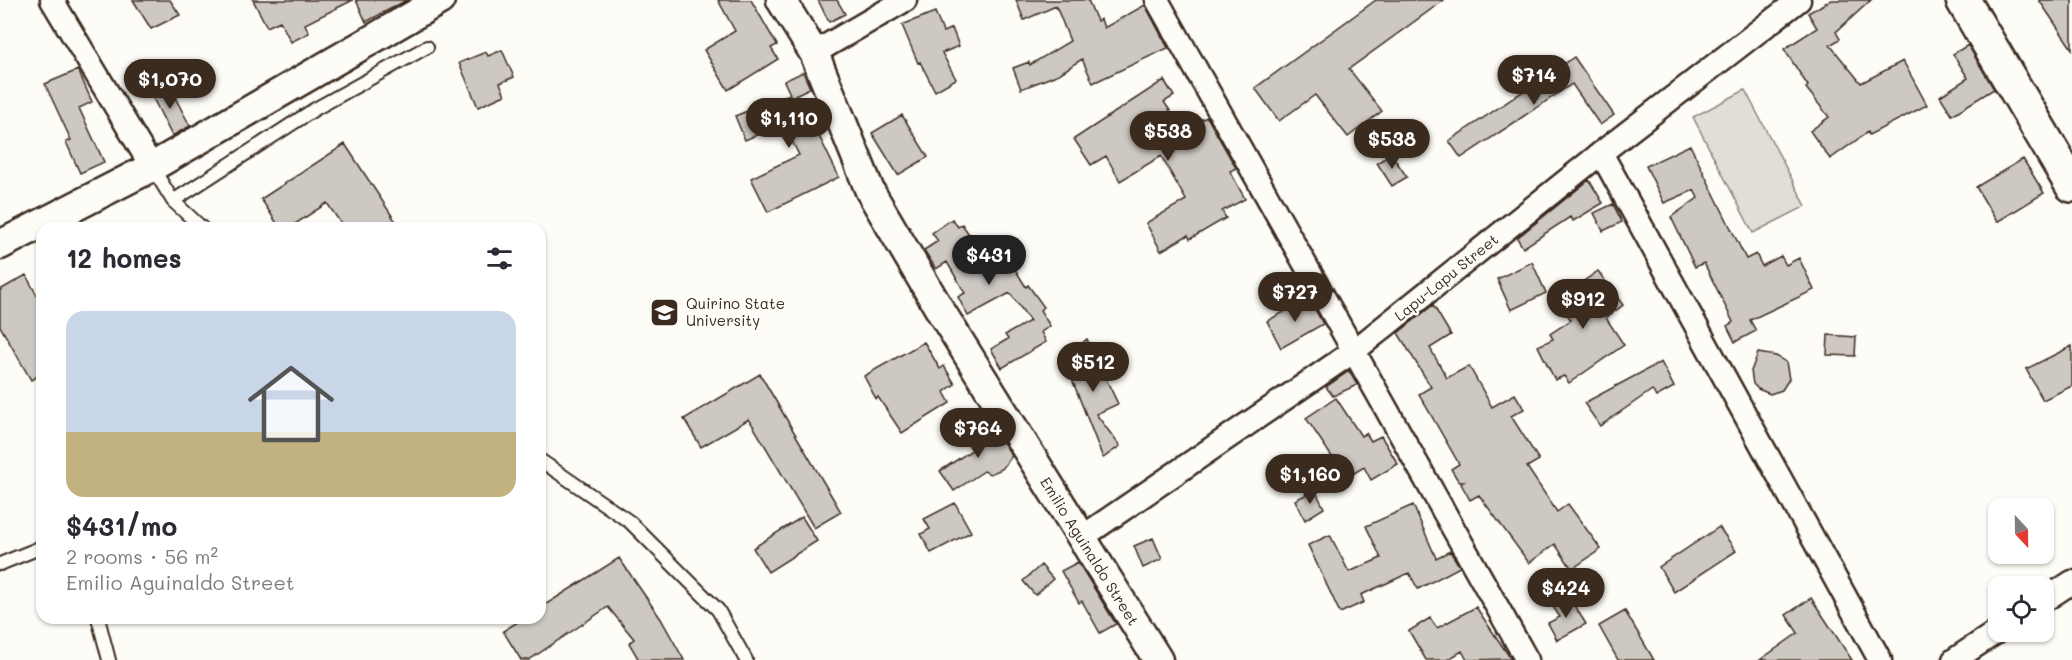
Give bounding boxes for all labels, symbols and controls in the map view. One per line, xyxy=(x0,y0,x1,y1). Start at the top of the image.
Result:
pin: $714 xyxy=(1498,55,1570,106)
pin: $1,070 xyxy=(121,59,219,110)
text: $714 xyxy=(1511,61,1557,87)
text: $1,070 xyxy=(138,65,202,91)
pin: $1,110 xyxy=(740,98,838,149)
text: $1,110 xyxy=(760,104,818,130)
pin: $538 xyxy=(1132,111,1204,162)
text: $538 xyxy=(1144,117,1192,143)
pin: $538 xyxy=(1356,119,1428,170)
text: $538 xyxy=(1368,125,1416,151)
street label: Lapu-Lapu Street xyxy=(1390,229,1502,325)
pin: $431 xyxy=(953,235,1025,286)
text: 12 homes xyxy=(66,241,182,275)
text: $431 xyxy=(966,241,1012,267)
icon: filters xyxy=(483,242,516,275)
pin: $727 xyxy=(1259,272,1331,323)
text: $727 xyxy=(1272,278,1318,304)
pin: $912 xyxy=(1547,279,1619,330)
text: $912 xyxy=(1561,285,1605,311)
place label: Quirino State University xyxy=(686,293,785,330)
school or university icon: Quirino State University xyxy=(649,296,681,328)
pin: $512 xyxy=(1057,342,1129,393)
text: $512 xyxy=(1071,348,1115,374)
icon: home xyxy=(237,350,345,458)
pin: $764 xyxy=(942,408,1014,459)
text: $764 xyxy=(954,414,1002,440)
pin: $1,160 xyxy=(1261,454,1359,505)
text: $1,160 xyxy=(1279,460,1341,486)
street label: Emilio Aguinaldo Street xyxy=(1036,473,1144,629)
north arrow xyxy=(1988,498,2054,564)
map controls xyxy=(1988,498,2054,642)
text: $431/mo xyxy=(66,509,177,543)
text: 2 rooms · 56 m² xyxy=(66,543,218,569)
pin: $424 xyxy=(1530,568,1602,619)
text: Emilio Aguinaldo Street xyxy=(66,569,295,595)
text: $424 xyxy=(1542,574,1590,600)
button: locate xyxy=(1988,576,2054,642)

